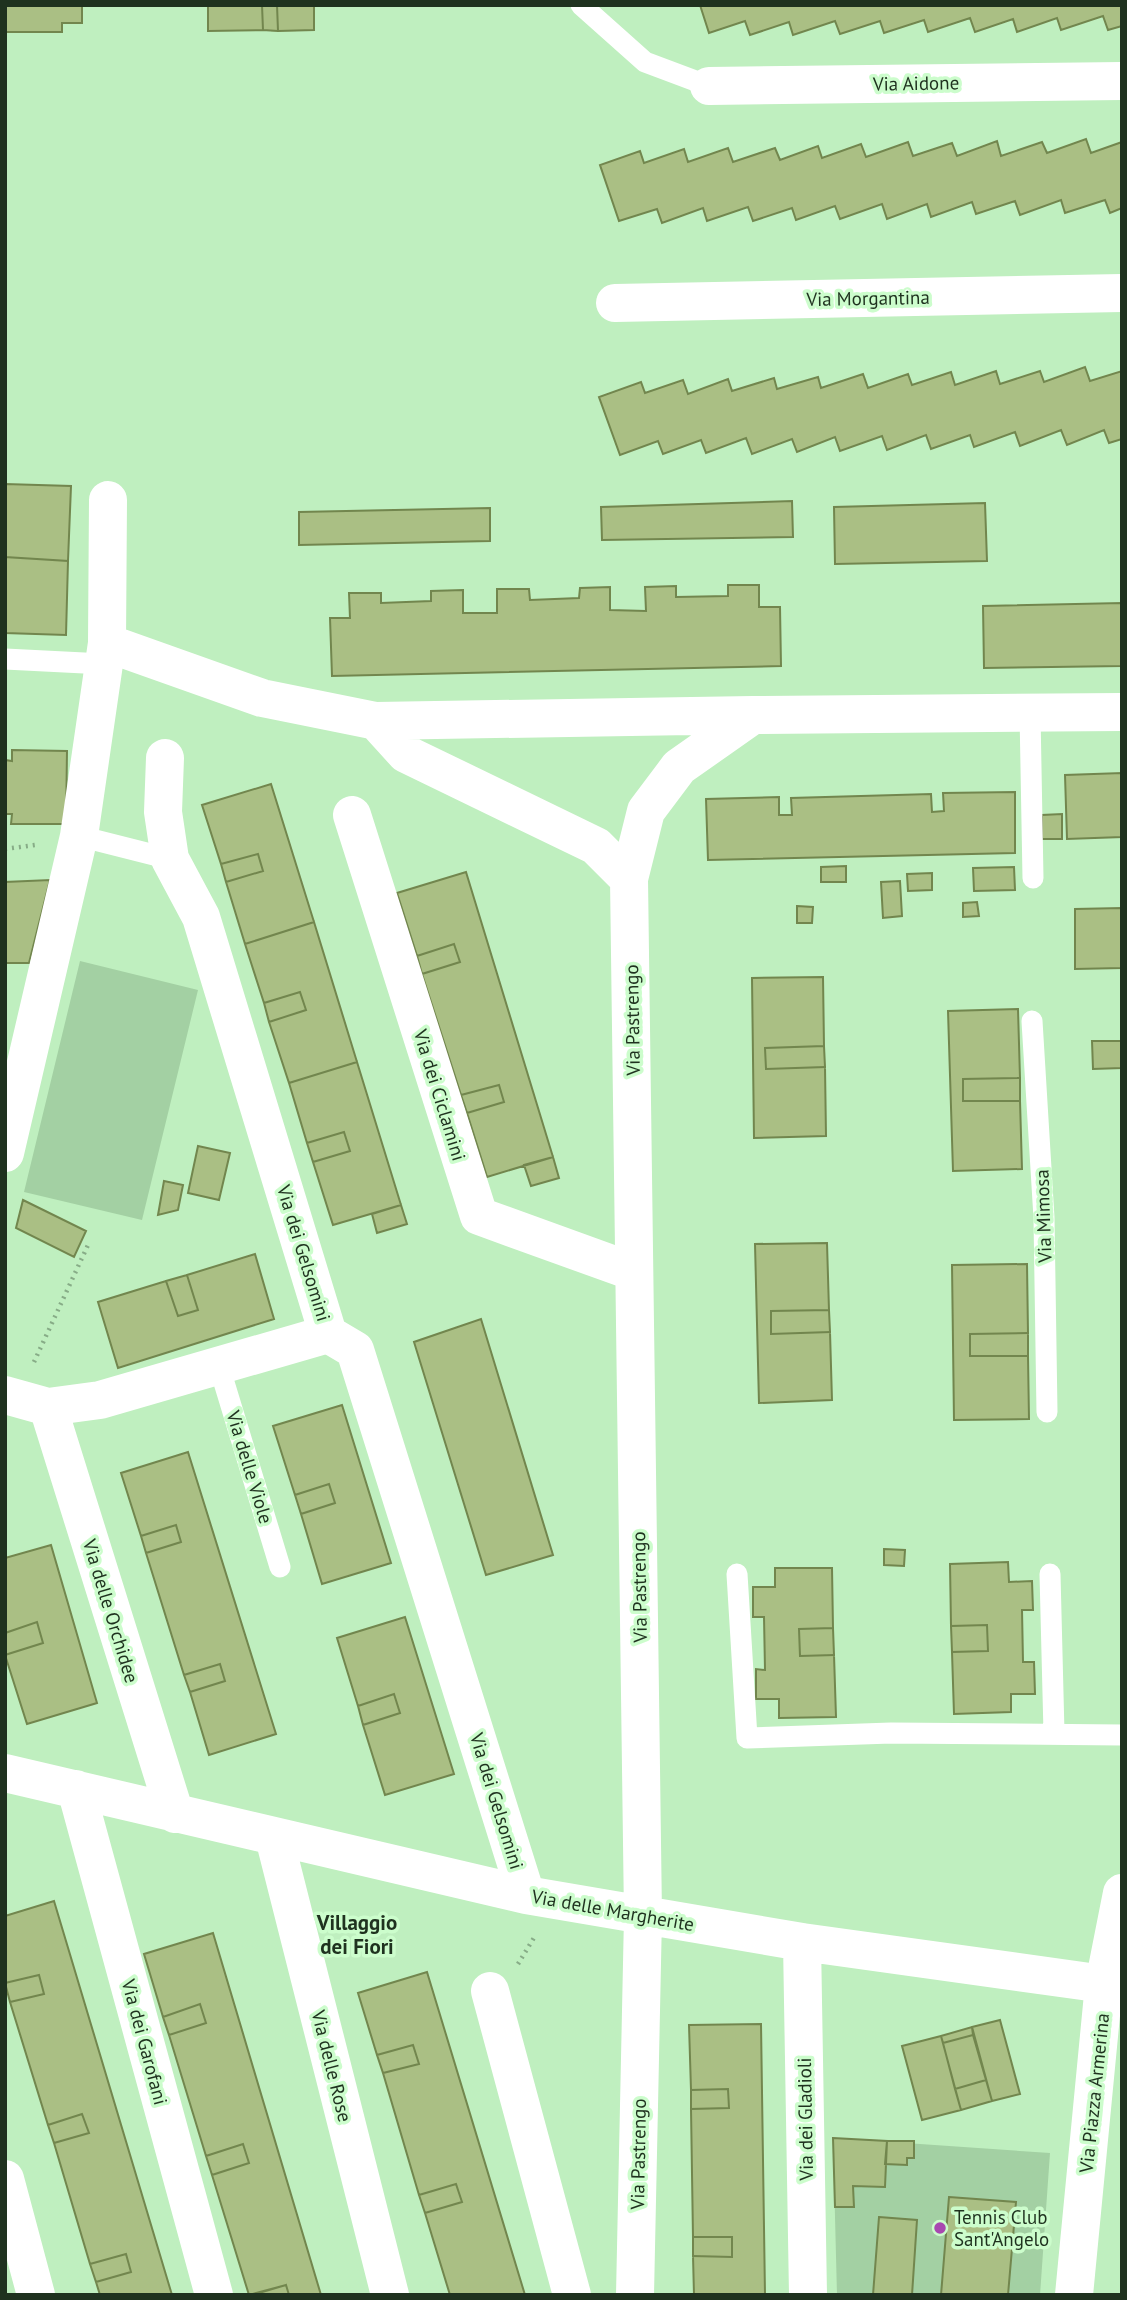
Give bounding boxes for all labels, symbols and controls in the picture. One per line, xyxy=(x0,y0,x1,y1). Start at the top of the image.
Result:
street label: Via Aidone xyxy=(872,70,959,96)
street label: Via Morgantina xyxy=(805,285,930,311)
street label: Via Pastrengo xyxy=(619,964,645,1077)
street label: Via dei Ciclamini xyxy=(408,1026,471,1163)
street label: Via Mimosa xyxy=(1029,1169,1057,1264)
street label: Via dei Gelsomini xyxy=(272,1181,336,1324)
street label: Via delle Viole xyxy=(221,1407,279,1526)
street label: Via Pastrengo xyxy=(626,1531,652,1644)
street label: Via delle Orchidee xyxy=(77,1535,144,1686)
street label: Via dei Gelsomini xyxy=(465,1729,529,1872)
street label: Via delle Margherite xyxy=(529,1884,696,1936)
district label: Villaggio dei Fiori xyxy=(316,1909,397,1960)
street label: Via dei Garofani xyxy=(116,1976,173,2107)
street label: Via delle Rose xyxy=(306,2007,357,2124)
street label: Via Piazza Armerina xyxy=(1074,2012,1114,2175)
street label: Via dei Gladioli xyxy=(792,2057,818,2182)
street label: Via Pastrengo xyxy=(625,2098,651,2211)
place label: Tennis Club Sant'Angelo xyxy=(954,2205,1049,2251)
marker: Tennis Club Sant'Angelo xyxy=(932,2220,948,2236)

